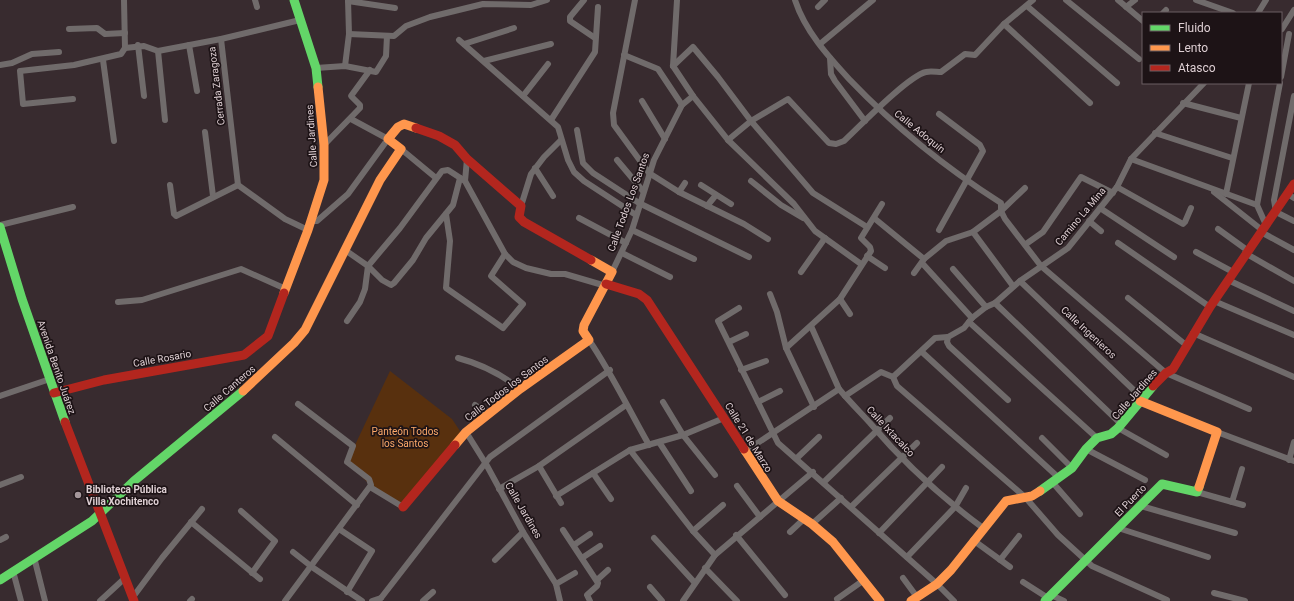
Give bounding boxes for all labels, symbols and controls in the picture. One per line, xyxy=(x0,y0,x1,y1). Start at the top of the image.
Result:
legend xyxy=(1142,12,1282,84)
text: Fluido xyxy=(1178,21,1211,35)
text: Lento xyxy=(1178,41,1208,55)
street label: Cerrada Zaragoza xyxy=(206,46,227,126)
text: Atasco xyxy=(1178,61,1216,75)
street label: Calle Jardines xyxy=(304,104,319,168)
street label: Calle Adoquín xyxy=(892,108,947,155)
street label: Calle Todos Los Santos xyxy=(605,151,651,253)
street label: Camino La Mina xyxy=(1053,185,1108,248)
street label: Calle Ingenieros xyxy=(1059,304,1118,361)
street label: Avenida Benito Juárez xyxy=(35,319,78,416)
street label: Calle Rosario xyxy=(132,348,192,369)
street label: Calle Todos los Santos xyxy=(463,354,550,423)
street label: Calle Canteros xyxy=(201,363,257,414)
street label: Calle Jardines xyxy=(1110,367,1159,422)
street label: Calle 21 de Marzo xyxy=(723,400,775,474)
street label: Calle Ixtacalco xyxy=(864,404,917,459)
park label: Panteón Todos los Santos xyxy=(372,426,439,449)
street label: Calle Jardines xyxy=(503,480,544,540)
street label: El Puerto xyxy=(1112,482,1148,519)
place label: Biblioteca Pública Villa Xochitenco xyxy=(86,484,168,507)
marker: Biblioteca Pública Villa Xochitenco xyxy=(73,490,83,500)

